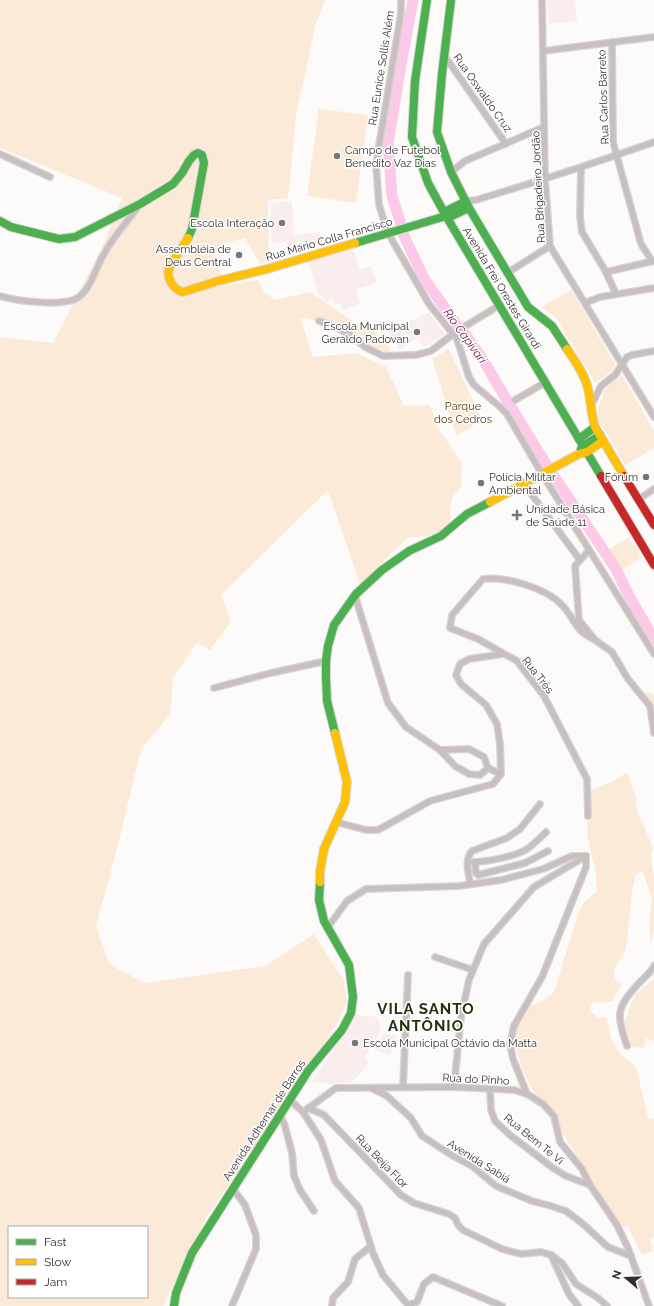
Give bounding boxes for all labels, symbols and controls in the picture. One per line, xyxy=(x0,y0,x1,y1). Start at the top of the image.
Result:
street label: Rua Eunice Sollis Além xyxy=(366,10,397,126)
street label: Rua Carlos Barreto xyxy=(595,49,612,145)
street label: Rua Oswaldo Cruz xyxy=(451,51,515,136)
street label: Rua Brigadeiro Jordão xyxy=(529,130,548,243)
place label: Campo de Futebol Benedito Vaz Dias xyxy=(345,144,440,170)
marker: Campo de Futebol Benedito Vaz Dias xyxy=(332,151,342,161)
street label: Rua Mário Colla Francisco xyxy=(264,215,394,264)
place label: Escola Interação xyxy=(190,217,274,230)
marker: Escola Interação xyxy=(277,218,287,228)
street label: Avenida Frei Orestes Girardi xyxy=(460,225,543,352)
place label: Assembléia de Deus Central xyxy=(156,243,232,269)
marker: Assembléia de Deus Central xyxy=(234,250,244,260)
water label: Rio Capivari xyxy=(440,306,490,366)
place label: Escola Municipal Geraldo Padovan xyxy=(322,320,409,346)
marker: Escola Municipal Geraldo Padovan xyxy=(412,327,422,337)
park label: Parque dos Cedros xyxy=(434,400,492,426)
place label: Polícia Militar Ambiental xyxy=(489,471,556,497)
place label: Fórum xyxy=(605,471,638,484)
marker: Fórum xyxy=(641,472,651,482)
marker: Polícia Militar Ambiental xyxy=(476,478,486,488)
place label: Unidade Básica de Saúde 11 xyxy=(526,503,605,529)
marker: Unidade Básica de Saúde 11 xyxy=(511,509,523,521)
street label: Rua Três xyxy=(519,654,556,696)
district label: VILA SANTO ANTÔNIO xyxy=(377,1000,475,1035)
place label: Escola Municipal Octávio da Matta xyxy=(363,1037,537,1050)
marker: Escola Municipal Octávio da Matta xyxy=(350,1038,360,1048)
street label: Avenida Adhemar de Barros xyxy=(220,1057,308,1183)
street label: Rua do Pinho xyxy=(442,1071,510,1088)
street label: Rua Bem Te Vi xyxy=(501,1111,566,1167)
street label: Rua Beija Flor xyxy=(353,1132,411,1191)
street label: Avenida Sabiá xyxy=(445,1137,513,1186)
legend xyxy=(8,1226,148,1298)
text: Fast xyxy=(44,1235,67,1249)
text: Slow xyxy=(44,1255,71,1269)
north arrow xyxy=(606,1258,646,1298)
text: N xyxy=(610,1269,625,1281)
text: Jam xyxy=(44,1275,67,1289)

